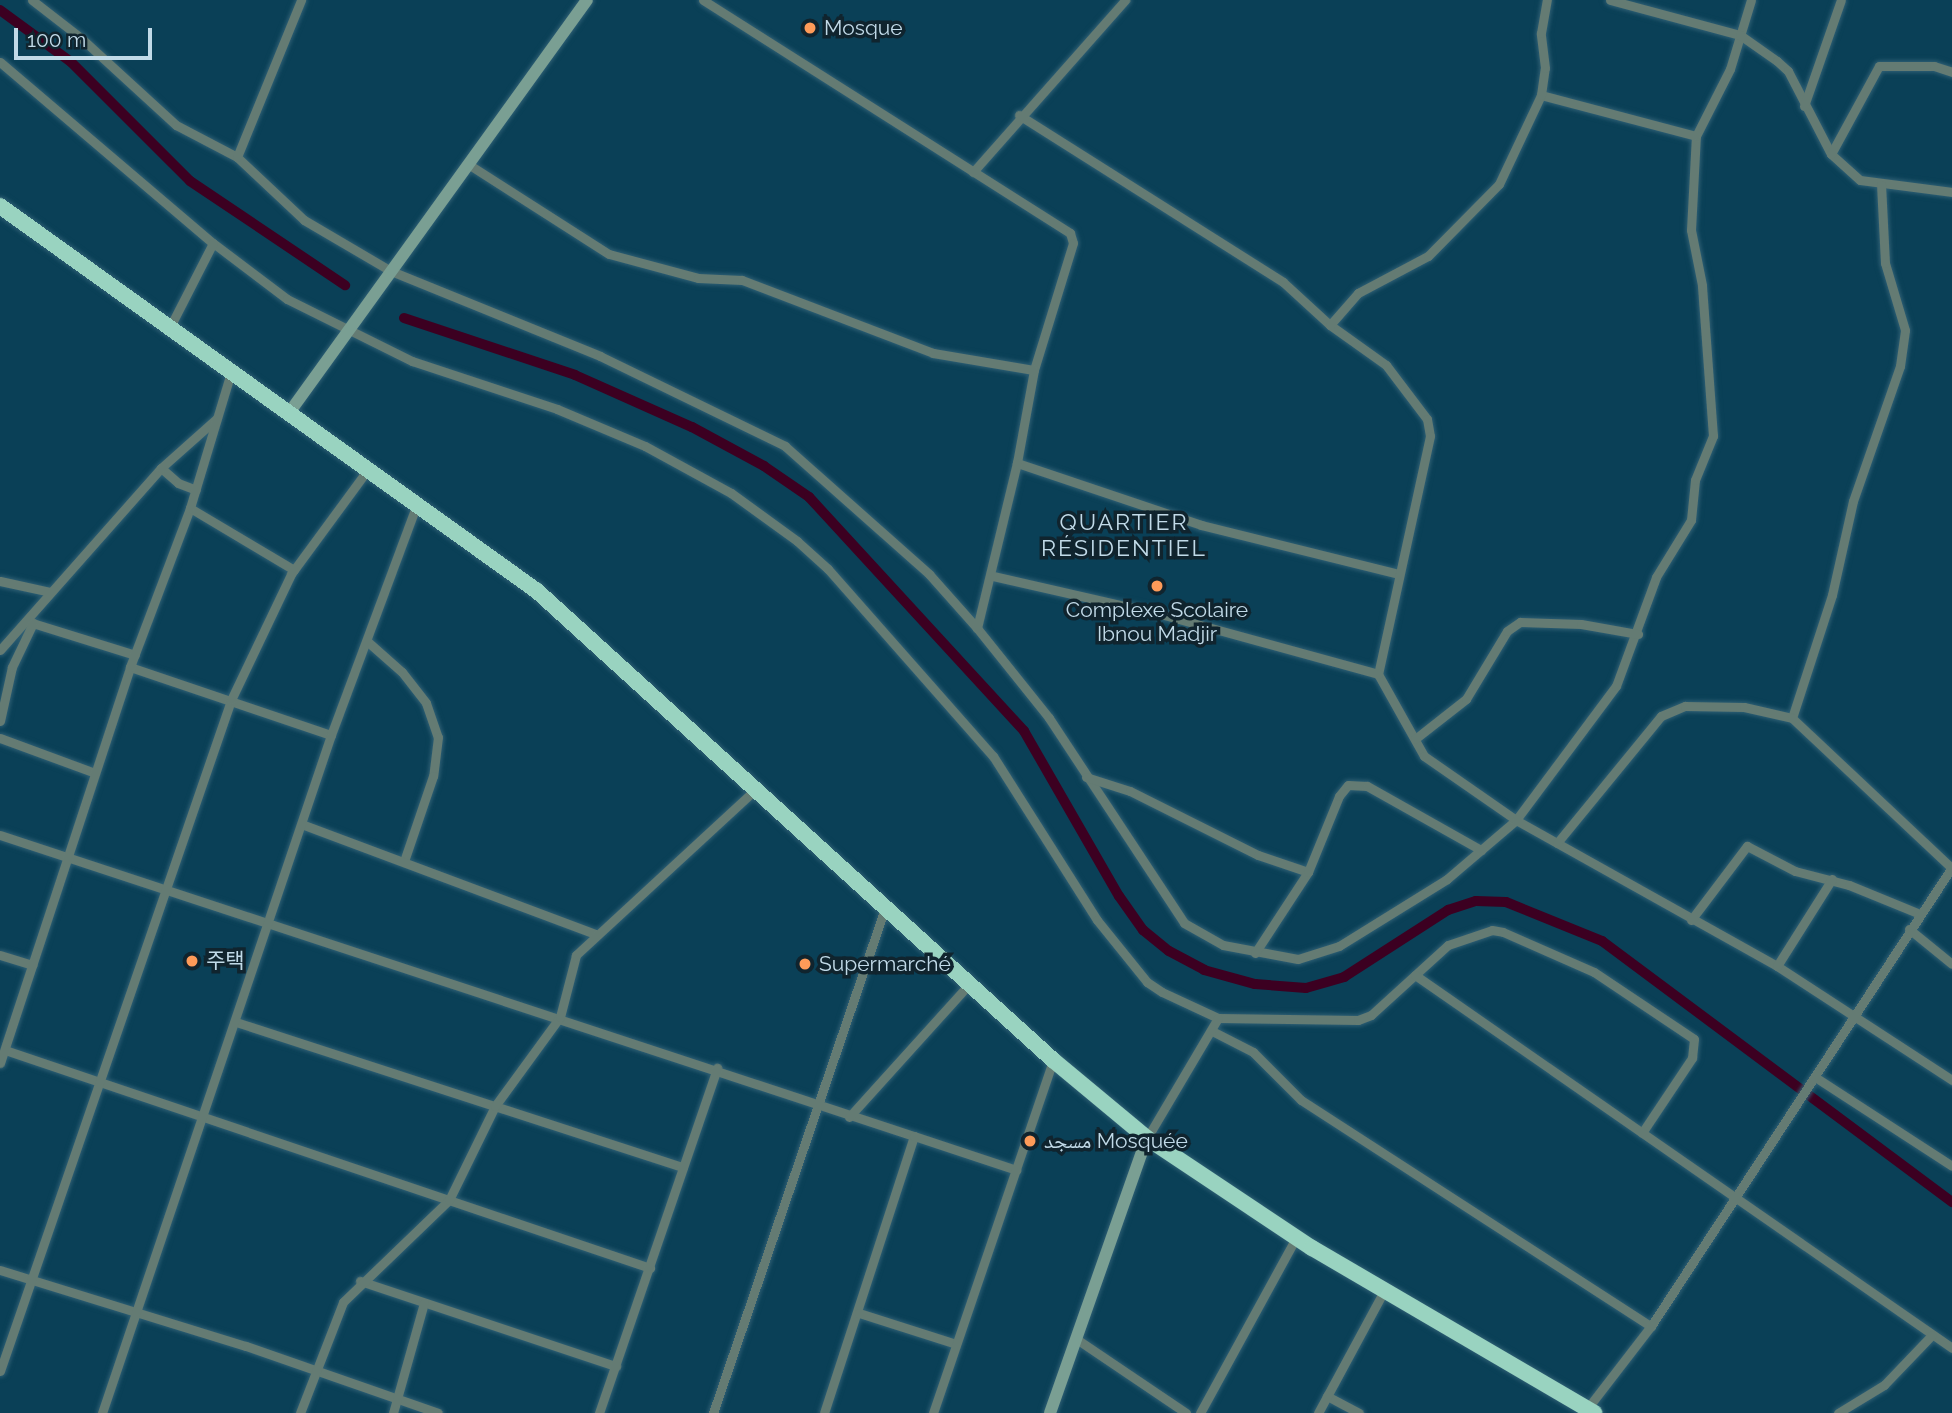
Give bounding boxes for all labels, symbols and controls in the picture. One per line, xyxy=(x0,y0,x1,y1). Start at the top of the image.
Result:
scale bar xyxy=(18,14,156,58)
place label: Mosque xyxy=(824,15,903,41)
marker: Mosque xyxy=(802,20,818,36)
text: 100 m xyxy=(27,27,86,52)
district label: QUARTIER RÉSIDENTIEL xyxy=(1042,508,1206,562)
marker: Complexe Scolaire Ibnou Madjir xyxy=(1149,578,1165,594)
place label: Complexe Scolaire Ibnou Madjir xyxy=(1066,597,1248,647)
place label: 주택 xyxy=(206,948,245,974)
place label: Supermarché xyxy=(819,951,951,977)
marker: 주택 xyxy=(184,953,200,969)
marker: Supermarché xyxy=(797,956,813,972)
place label: مسجد Mosquée xyxy=(1044,1128,1188,1154)
marker: مسجد Mosquée xyxy=(1022,1133,1038,1149)

